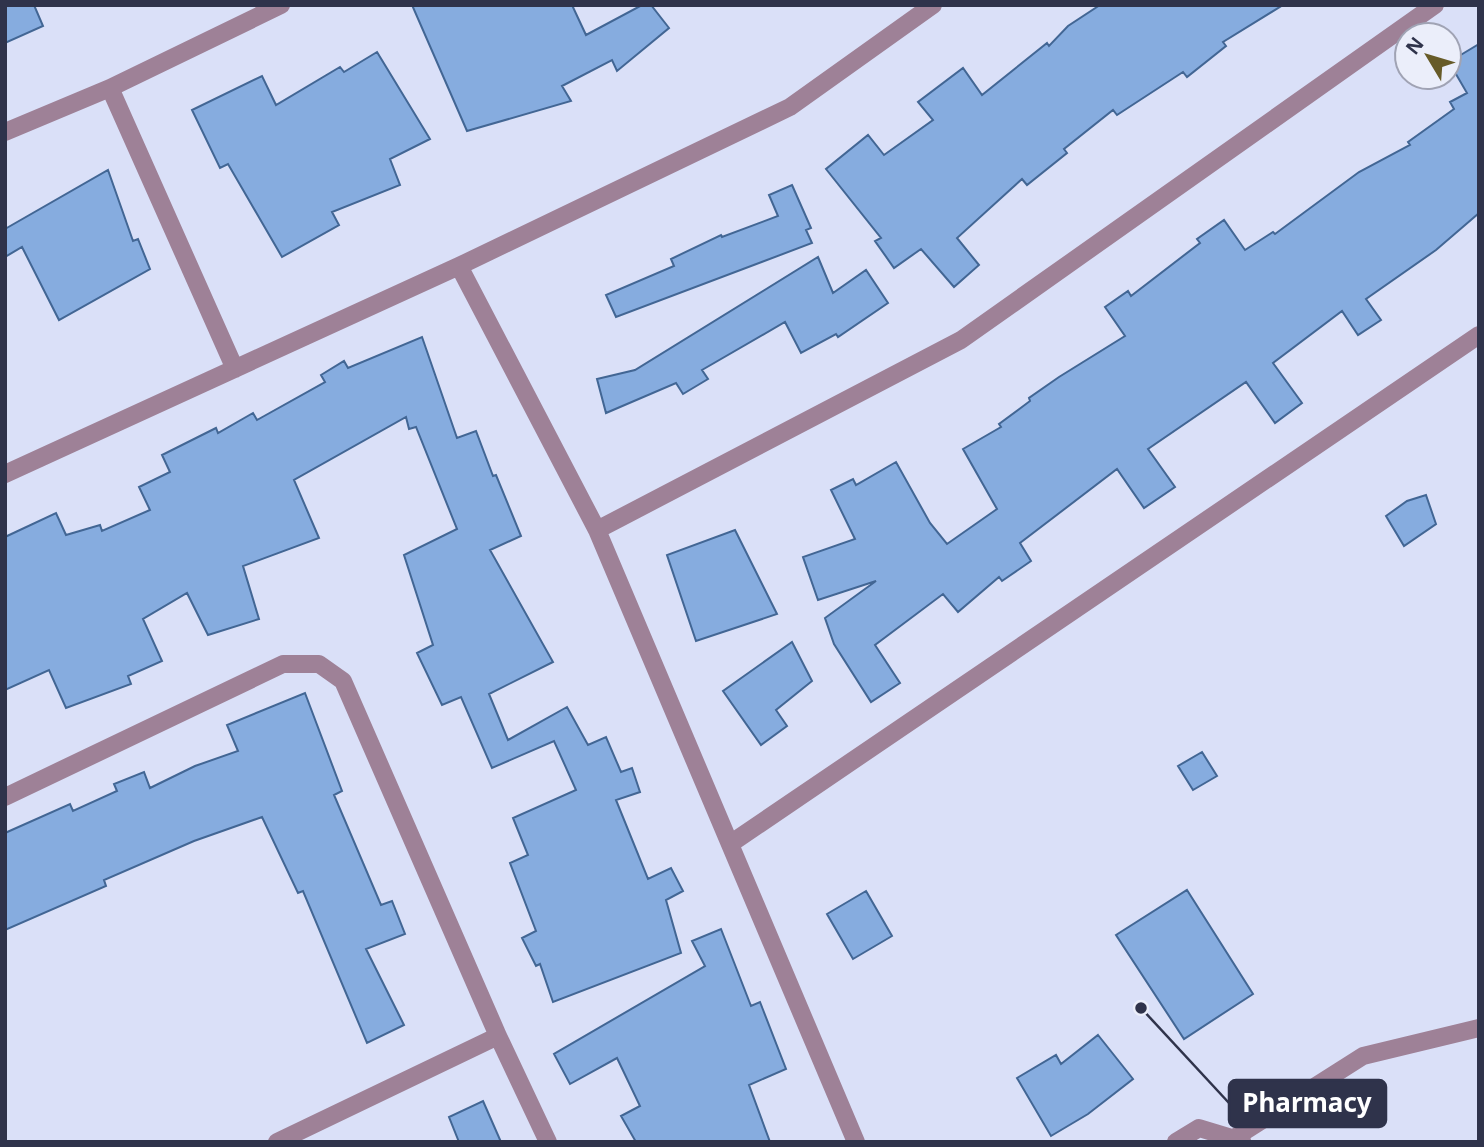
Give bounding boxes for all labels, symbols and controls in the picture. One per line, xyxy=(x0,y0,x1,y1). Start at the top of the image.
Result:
north arrow xyxy=(1393,21,1463,91)
text: N xyxy=(1400,31,1430,60)
callout: Pharmacy xyxy=(1229,1080,1386,1127)
text: Pharmacy xyxy=(1242,1084,1372,1120)

